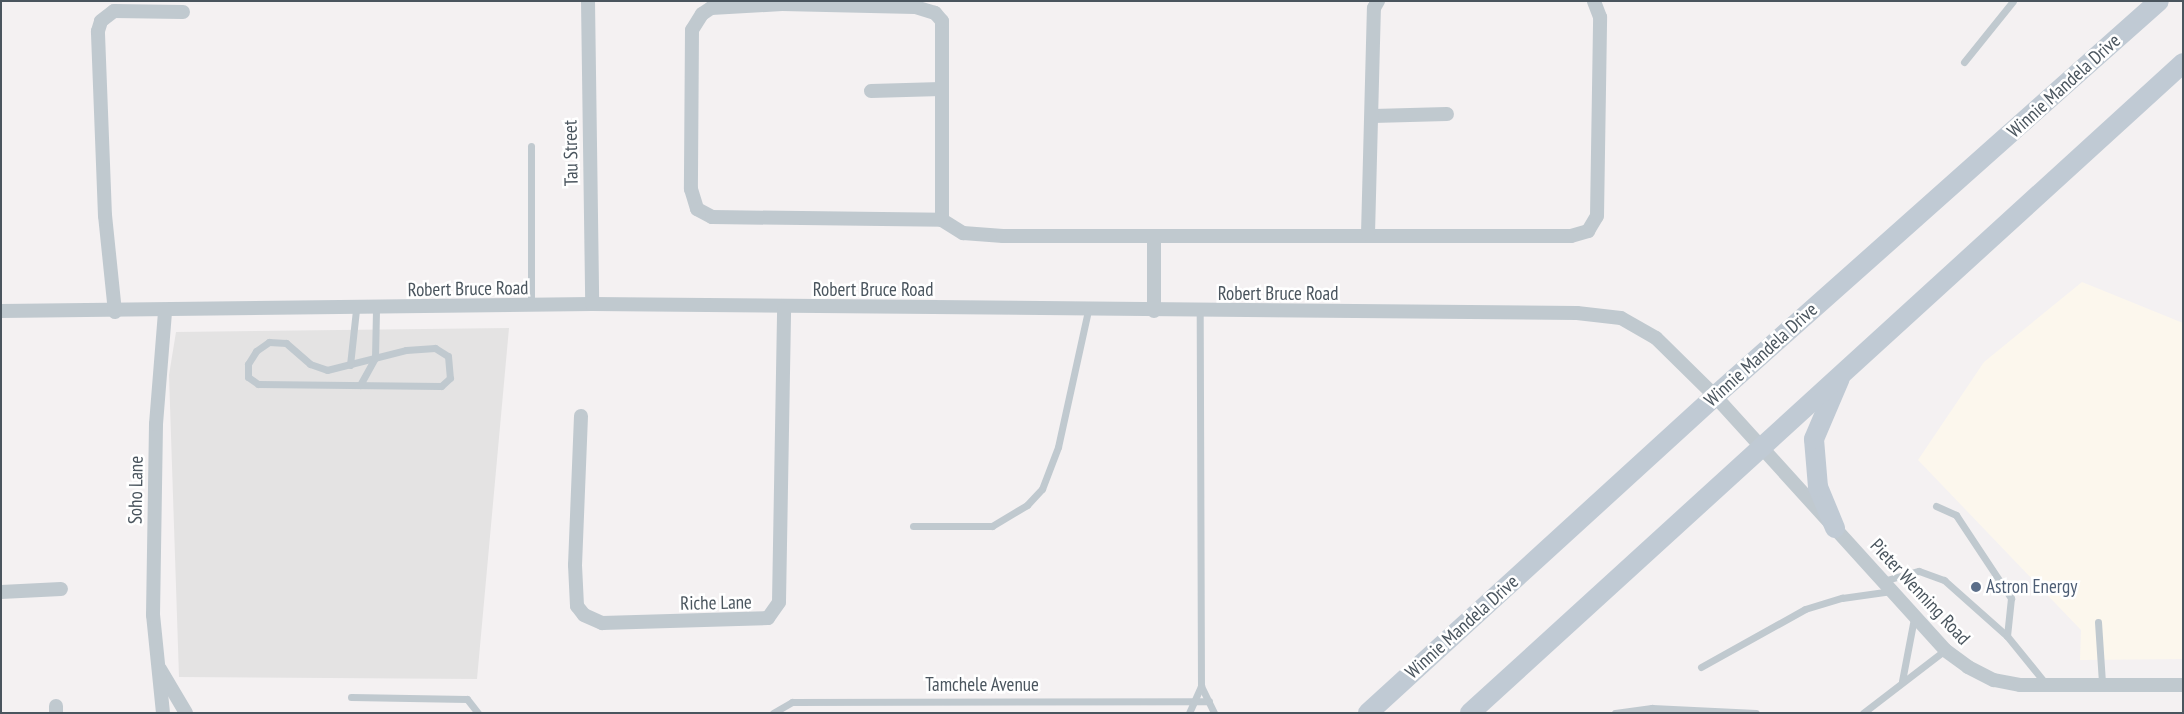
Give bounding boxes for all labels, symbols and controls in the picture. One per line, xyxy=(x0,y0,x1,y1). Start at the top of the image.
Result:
street label: Winnie Mandela Drive xyxy=(2003,29,2125,143)
street label: Tau Street xyxy=(559,120,583,186)
street label: Robert Bruce Road xyxy=(407,277,529,301)
street label: Robert Bruce Road xyxy=(813,279,933,301)
street label: Robert Bruce Road xyxy=(1218,283,1338,305)
street label: Winnie Mandela Drive xyxy=(1700,298,1822,412)
street label: Soho Lane xyxy=(124,456,148,524)
street label: Pieter Wenning Road xyxy=(1865,534,1975,650)
street label: Winnie Mandela Drive xyxy=(1401,570,1523,684)
place label: Astron Energy xyxy=(1986,576,2077,598)
marker: Astron Energy xyxy=(1970,581,1982,593)
street label: Riche Lane xyxy=(680,591,752,615)
street label: Tamchele Avenue xyxy=(925,674,1039,696)

